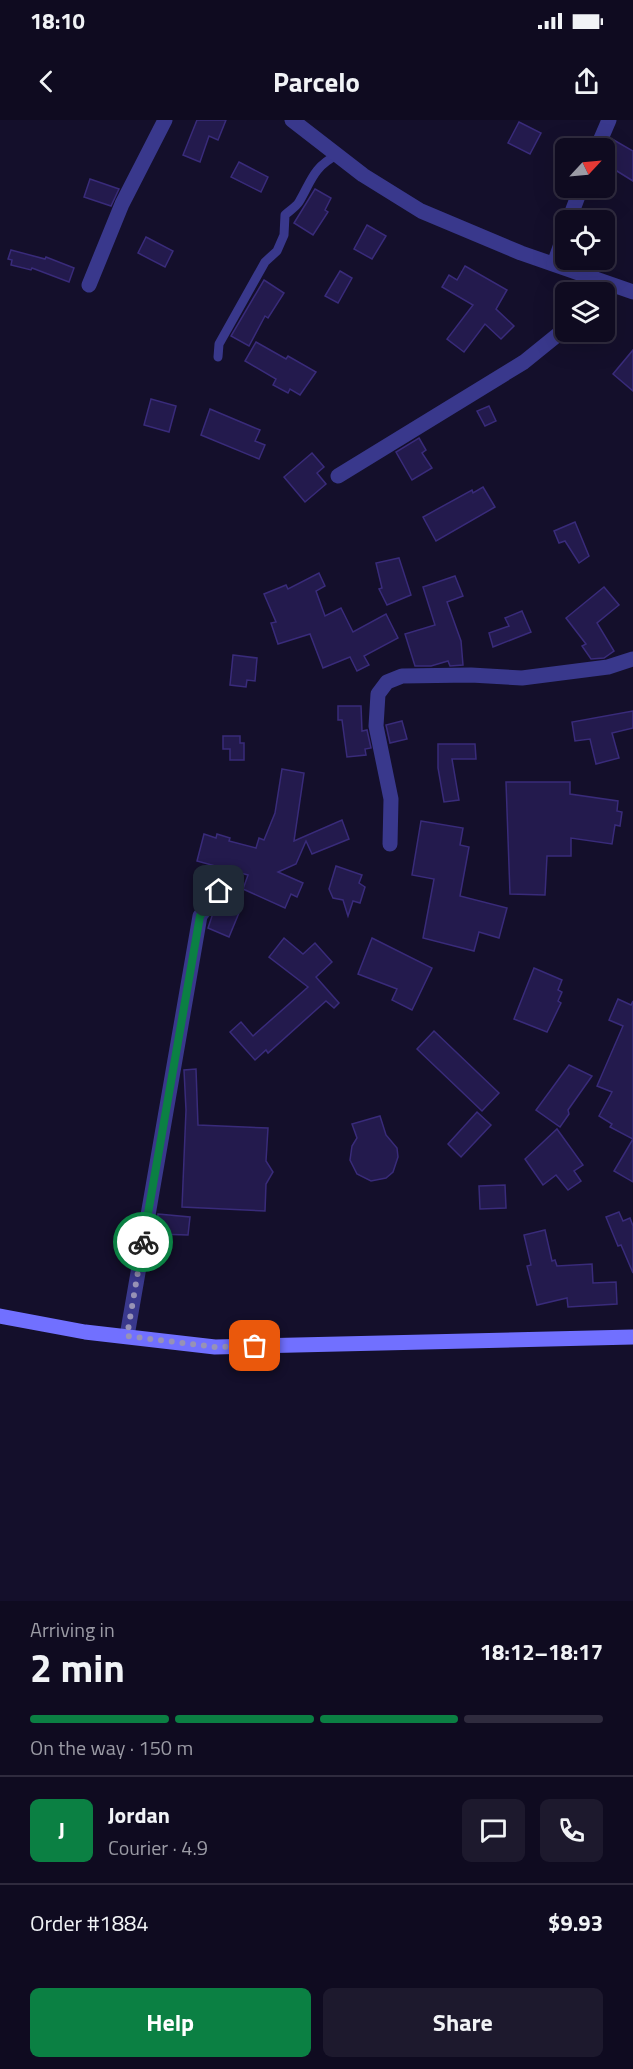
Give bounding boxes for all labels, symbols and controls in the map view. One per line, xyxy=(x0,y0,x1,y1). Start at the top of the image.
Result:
text: 18:10 xyxy=(30,4,85,38)
text: Parcelo xyxy=(273,61,360,102)
icon: back xyxy=(30,65,63,98)
icon: share xyxy=(570,65,603,98)
north arrow xyxy=(555,138,615,198)
map controls xyxy=(555,138,615,342)
button: locate xyxy=(555,210,615,270)
button: layers xyxy=(555,282,615,342)
pin xyxy=(193,865,244,916)
icon: home xyxy=(202,874,235,907)
courier xyxy=(113,1212,173,1272)
icon: bike xyxy=(127,1226,160,1259)
pin xyxy=(229,1320,280,1371)
icon: bag xyxy=(238,1329,271,1362)
text: Arriving in xyxy=(30,1614,115,1645)
text: 18:12–18:17 xyxy=(480,1635,603,1669)
text: 2 min xyxy=(30,1638,125,1697)
text: On the way · 150 m xyxy=(30,1732,193,1763)
text: Jordan xyxy=(108,1798,170,1832)
button: chat xyxy=(462,1799,525,1862)
button: phone xyxy=(540,1799,603,1862)
text: J xyxy=(58,1813,65,1847)
text: Courier · 4.9 xyxy=(108,1832,208,1863)
text: Order #1884 xyxy=(30,1906,149,1940)
text: $9.93 xyxy=(548,1906,603,1940)
button: Help xyxy=(30,1988,311,2057)
button: Share xyxy=(323,1988,603,2057)

